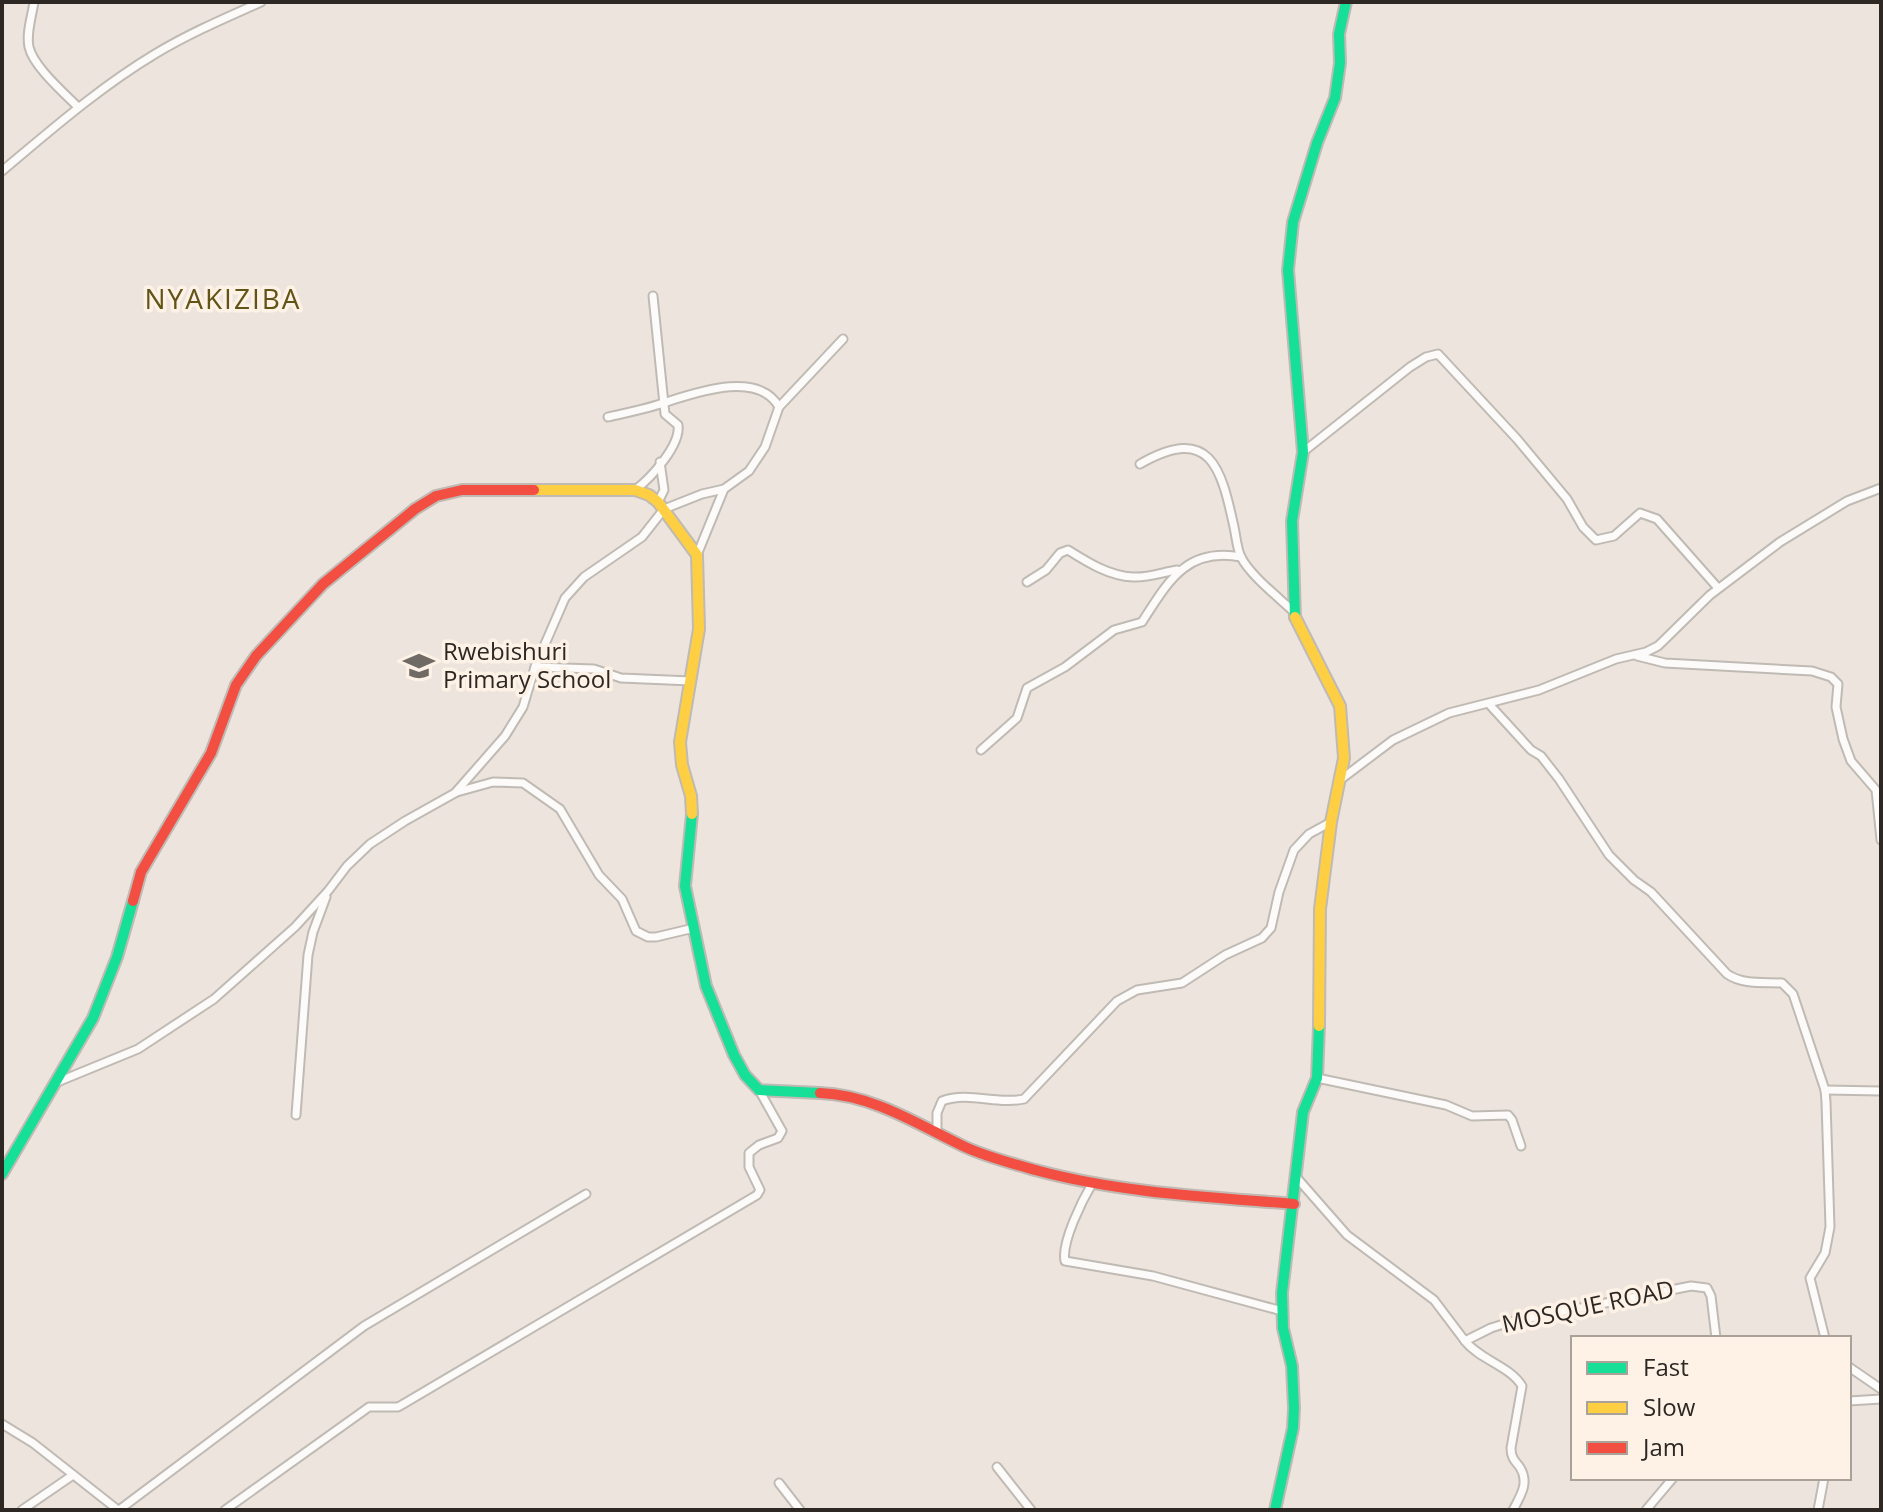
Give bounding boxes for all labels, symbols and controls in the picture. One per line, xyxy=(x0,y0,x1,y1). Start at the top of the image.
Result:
district label: NYAKIZIBA xyxy=(144,279,302,317)
place label: Rwebishuri Primary School xyxy=(443,634,611,695)
school or university icon: Rwebishuri Primary School xyxy=(402,649,436,683)
street label: MOSQUE ROAD xyxy=(1499,1271,1677,1340)
legend xyxy=(1571,1336,1851,1480)
text: Fast xyxy=(1643,1350,1689,1383)
text: Slow xyxy=(1643,1390,1696,1423)
text: Jam xyxy=(1641,1430,1685,1463)

